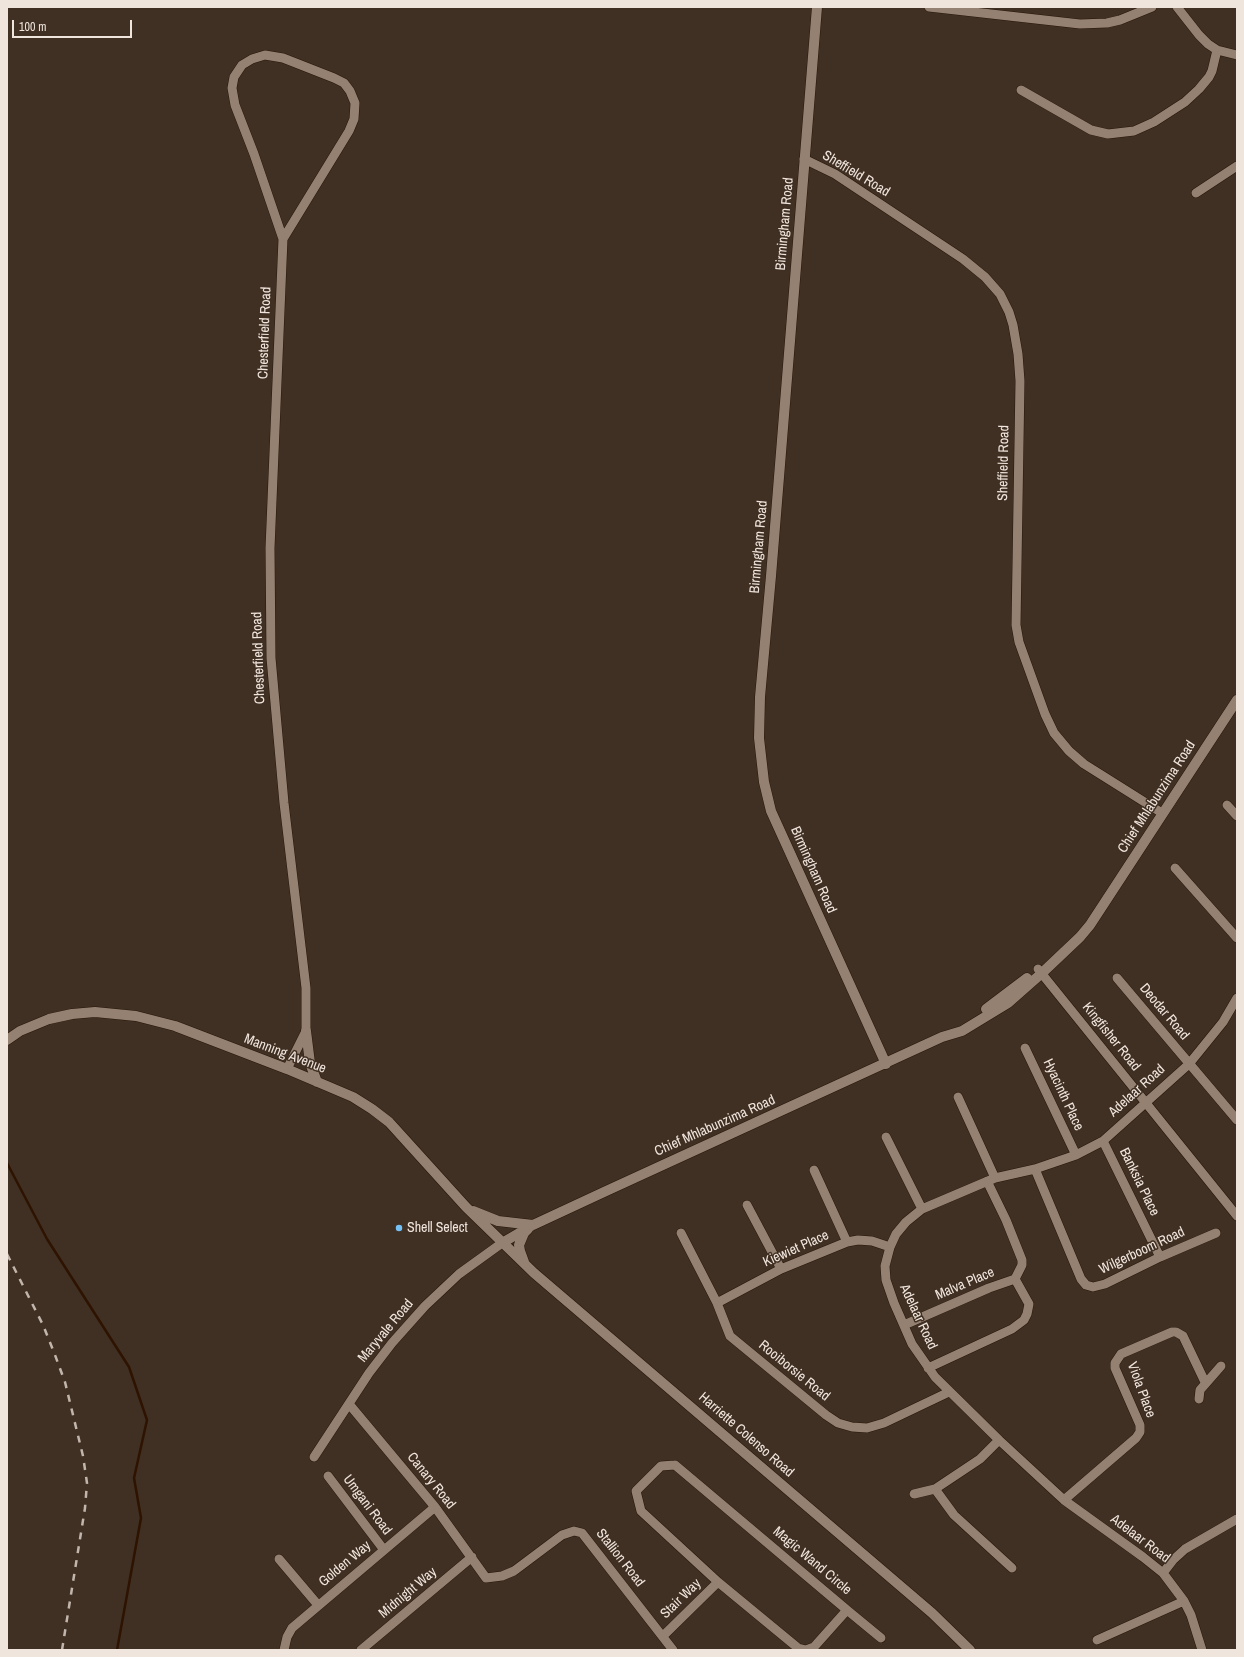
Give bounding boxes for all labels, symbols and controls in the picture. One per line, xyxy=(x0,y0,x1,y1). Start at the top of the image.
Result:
scale bar xyxy=(14,12,134,38)
text: 100 m xyxy=(19,19,46,35)
street label: Sheffield Road xyxy=(819,147,893,201)
street label: Birmingham Road xyxy=(773,177,797,271)
street label: Chesterfield Road xyxy=(255,286,275,380)
street label: Sheffield Road xyxy=(995,425,1013,501)
street label: Birmingham Road xyxy=(747,500,771,594)
street label: Chesterfield Road xyxy=(249,611,269,705)
street label: Chief Mhlabunzima Road xyxy=(1115,738,1199,856)
street label: Birmingham Road xyxy=(786,824,840,916)
street label: Deodar Road xyxy=(1136,980,1192,1044)
street label: Kingfisher Road xyxy=(1078,999,1144,1075)
street label: Manning Avenue xyxy=(242,1031,328,1077)
street label: Hyacinth Place xyxy=(1039,1056,1087,1134)
street label: Adelaar Road xyxy=(1105,1061,1169,1121)
street label: Chief Mhlabunzima Road xyxy=(652,1092,778,1160)
street label: Banksia Place xyxy=(1115,1145,1163,1219)
place label: Shell Select xyxy=(407,1220,468,1236)
marker: Shell Select xyxy=(394,1223,404,1233)
street label: Wilgerboom Road xyxy=(1097,1224,1187,1278)
street label: Kiewiet Place xyxy=(761,1227,831,1271)
street label: Malva Place xyxy=(933,1264,997,1304)
street label: Adelaar Road xyxy=(896,1282,940,1352)
street label: Maryvale Road xyxy=(355,1296,417,1366)
street label: Rooiborsie Road xyxy=(755,1337,833,1405)
street label: Viola Place xyxy=(1123,1360,1159,1420)
street label: Harriette Colenso Road xyxy=(695,1389,797,1481)
street label: Canary Road xyxy=(403,1449,459,1513)
street label: Umgani Road xyxy=(339,1472,395,1538)
street label: Adelaar Road xyxy=(1107,1511,1173,1567)
street label: Magic Wand Circle xyxy=(769,1523,855,1599)
street label: Stallion Road xyxy=(592,1526,648,1590)
street label: Golden Way xyxy=(316,1537,374,1591)
street label: Midnight Way xyxy=(376,1564,440,1622)
street label: Stair Way xyxy=(657,1576,705,1622)

